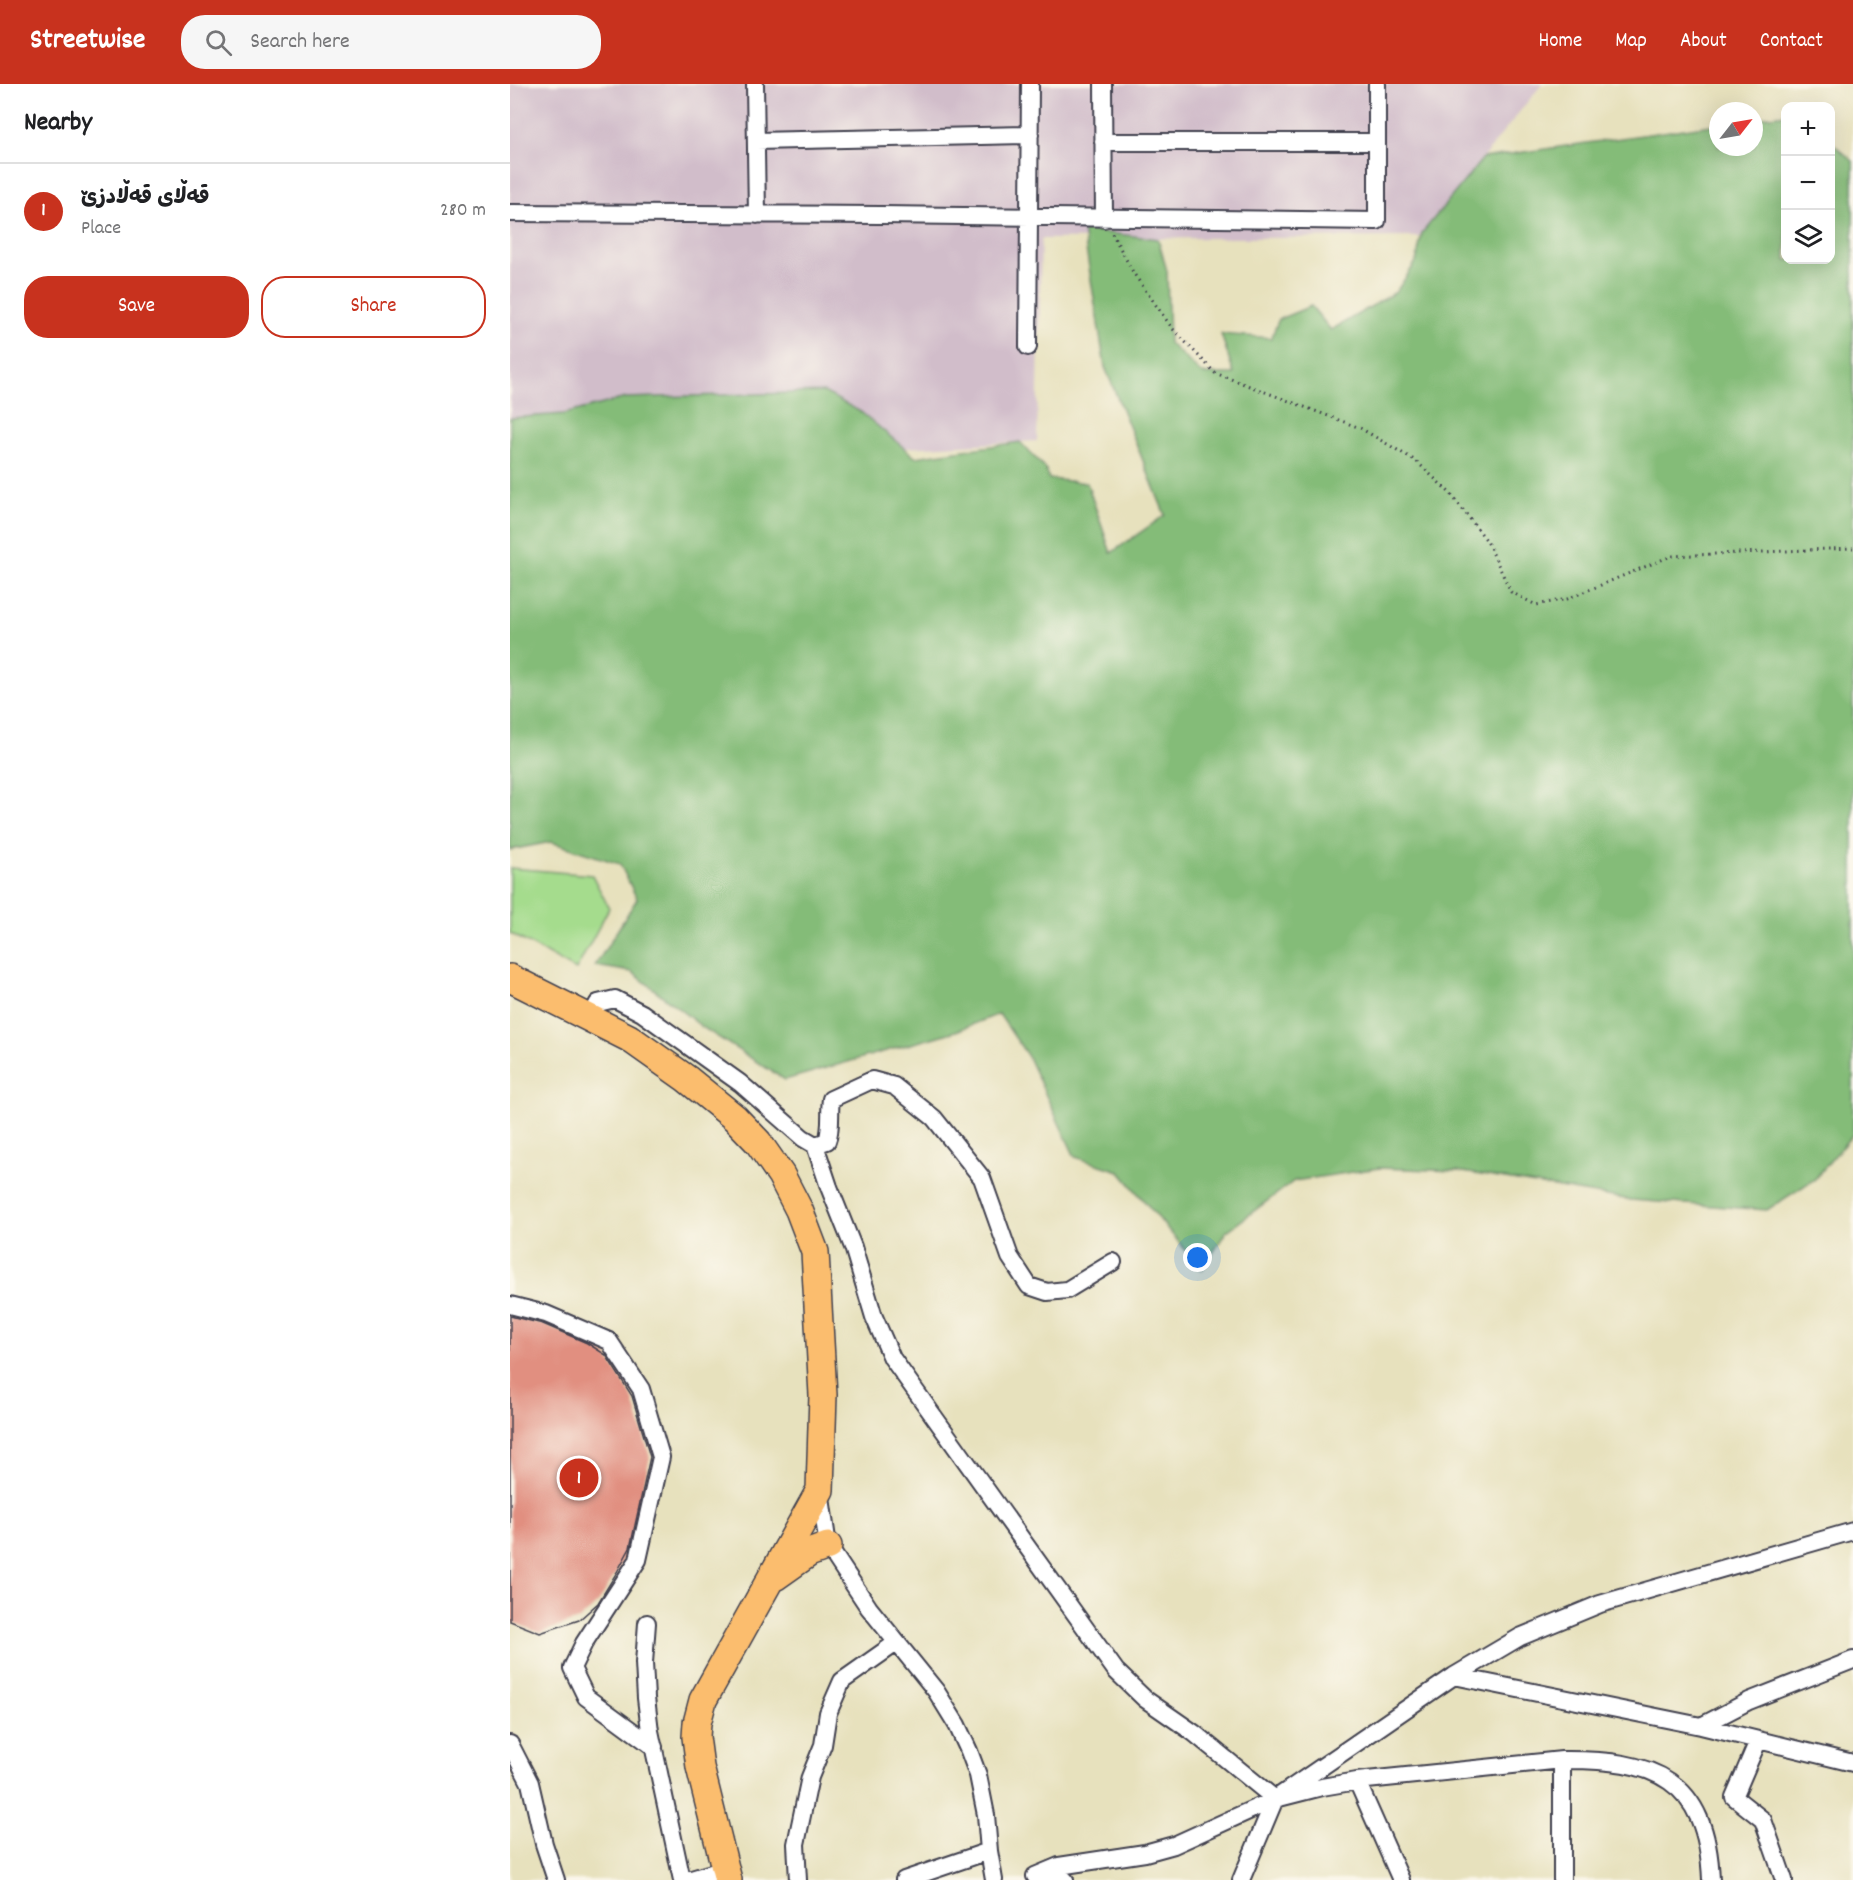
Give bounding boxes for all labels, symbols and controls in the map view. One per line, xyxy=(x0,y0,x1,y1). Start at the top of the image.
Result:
search box xyxy=(181,15,601,69)
text: Streetwise xyxy=(30,22,145,62)
icon: search xyxy=(202,26,235,59)
text: Search here xyxy=(250,27,350,58)
text: Home xyxy=(1538,27,1582,57)
text: Map xyxy=(1615,27,1647,57)
text: About xyxy=(1680,27,1727,57)
text: Contact xyxy=(1760,27,1823,57)
north arrow xyxy=(1709,102,1763,156)
map controls xyxy=(1781,102,1835,264)
button: + xyxy=(1781,102,1835,156)
text: Nearby xyxy=(24,105,92,142)
button: − xyxy=(1781,156,1835,210)
text: قەڵای قەڵادزێ xyxy=(81,183,210,214)
text: 1 xyxy=(41,197,46,225)
text: 280 m xyxy=(440,197,486,225)
button: layers xyxy=(1781,210,1835,264)
text: Place xyxy=(81,215,121,243)
button: Save xyxy=(24,276,249,338)
button: Share xyxy=(261,276,486,338)
your location xyxy=(1183,1243,1212,1272)
pin: 1 xyxy=(560,1456,598,1500)

